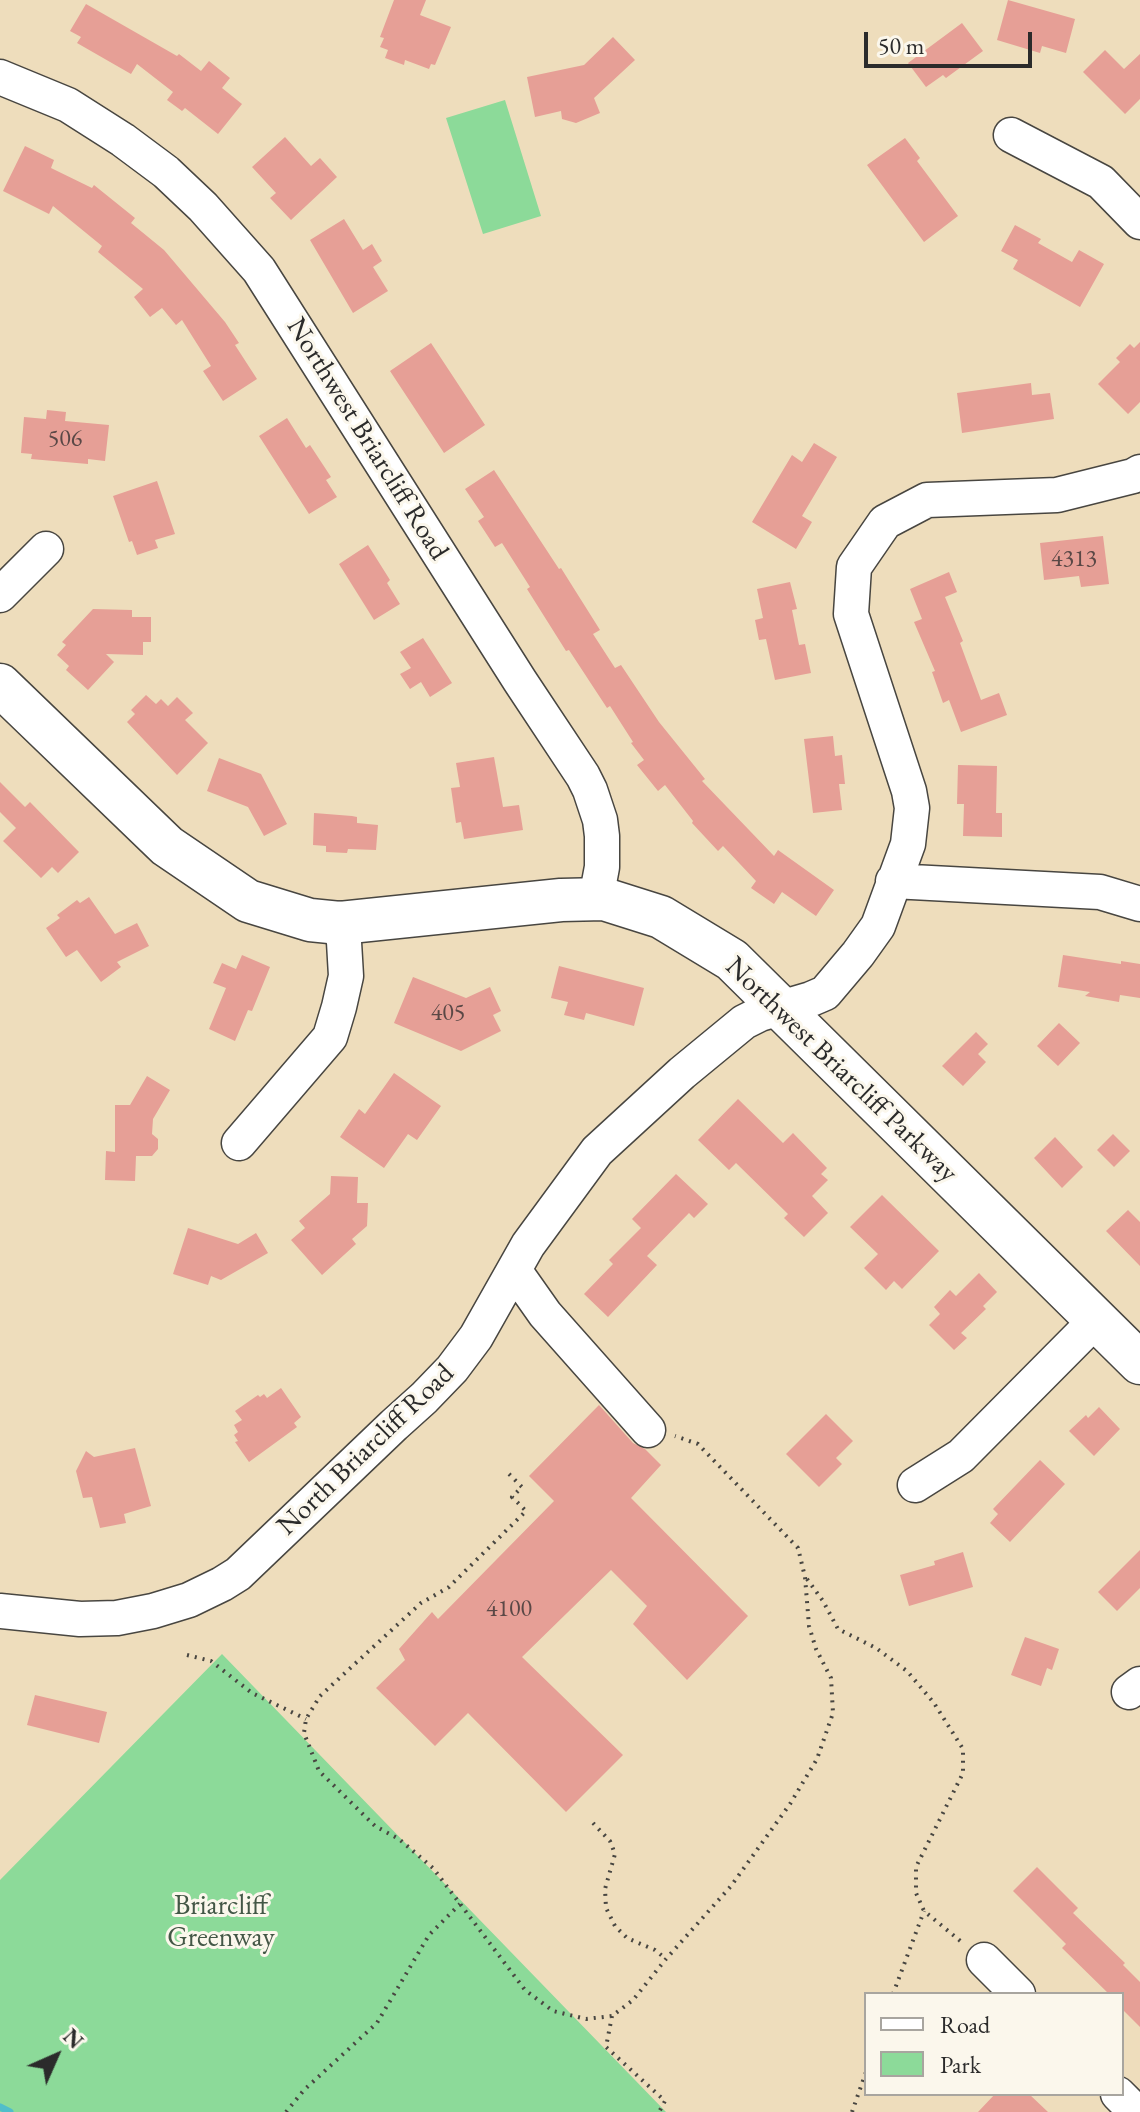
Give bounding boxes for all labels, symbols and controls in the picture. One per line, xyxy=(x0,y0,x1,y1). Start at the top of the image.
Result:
scale bar xyxy=(868,16,1036,66)
text: 50 m xyxy=(878,30,925,61)
street label: Northwest Briarcliff Road xyxy=(279,312,455,566)
house number: 506 xyxy=(48,425,82,453)
house number: 4313 xyxy=(1051,545,1097,573)
street label: Northwest Briarcliff Parkway xyxy=(718,950,964,1190)
house number: 405 xyxy=(431,999,465,1027)
street label: North Briarcliff Road xyxy=(271,1357,461,1543)
house number: 4100 xyxy=(486,1595,532,1623)
park label: Briarcliff Greenway xyxy=(167,1889,275,1955)
legend xyxy=(864,1992,1124,2096)
text: Road xyxy=(940,2009,990,2040)
north arrow xyxy=(16,2016,96,2096)
text: N xyxy=(57,2022,90,2055)
text: Park xyxy=(940,2049,981,2080)

